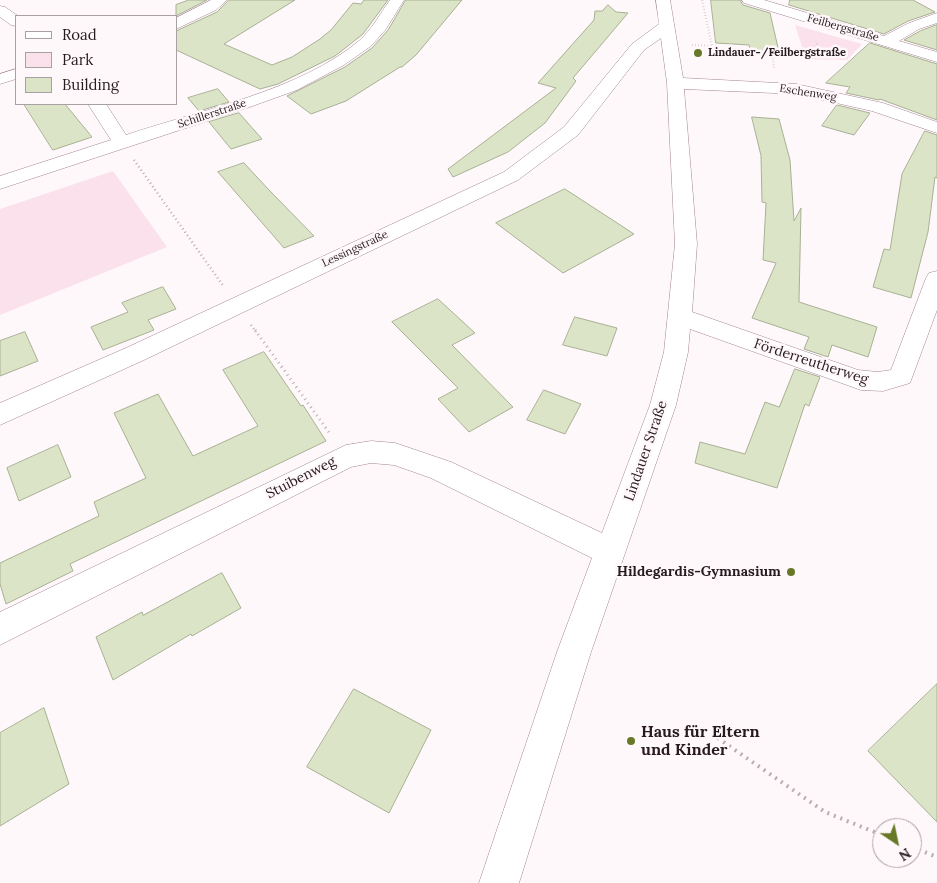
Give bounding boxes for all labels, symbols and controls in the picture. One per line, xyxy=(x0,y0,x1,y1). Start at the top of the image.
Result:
street label: Feilbergstraße xyxy=(806,11,880,45)
legend xyxy=(15,15,178,105)
text: Road xyxy=(62,25,97,44)
place label: Lindauer-/Feilbergstraße xyxy=(708,46,846,60)
marker: Lindauer-/Feilbergstraße xyxy=(692,47,704,59)
text: Park xyxy=(62,50,93,69)
text: Building xyxy=(62,75,119,94)
street label: Eschenweg xyxy=(779,82,837,104)
street label: Schillerstraße xyxy=(176,97,248,131)
street label: Lessingstraße xyxy=(320,228,390,270)
street label: Förderreutherweg xyxy=(752,336,870,388)
street label: Lindauer Straße xyxy=(621,398,671,504)
street label: Stuibenweg xyxy=(263,453,339,503)
place label: Hildegardis-Gymnasium xyxy=(617,564,781,580)
marker: Hildegardis-Gymnasium xyxy=(785,566,797,578)
place label: Haus für Eltern und Kinder xyxy=(641,722,760,760)
marker: Haus für Eltern und Kinder xyxy=(625,735,637,747)
north arrow xyxy=(872,818,922,868)
text: N xyxy=(895,844,914,865)

